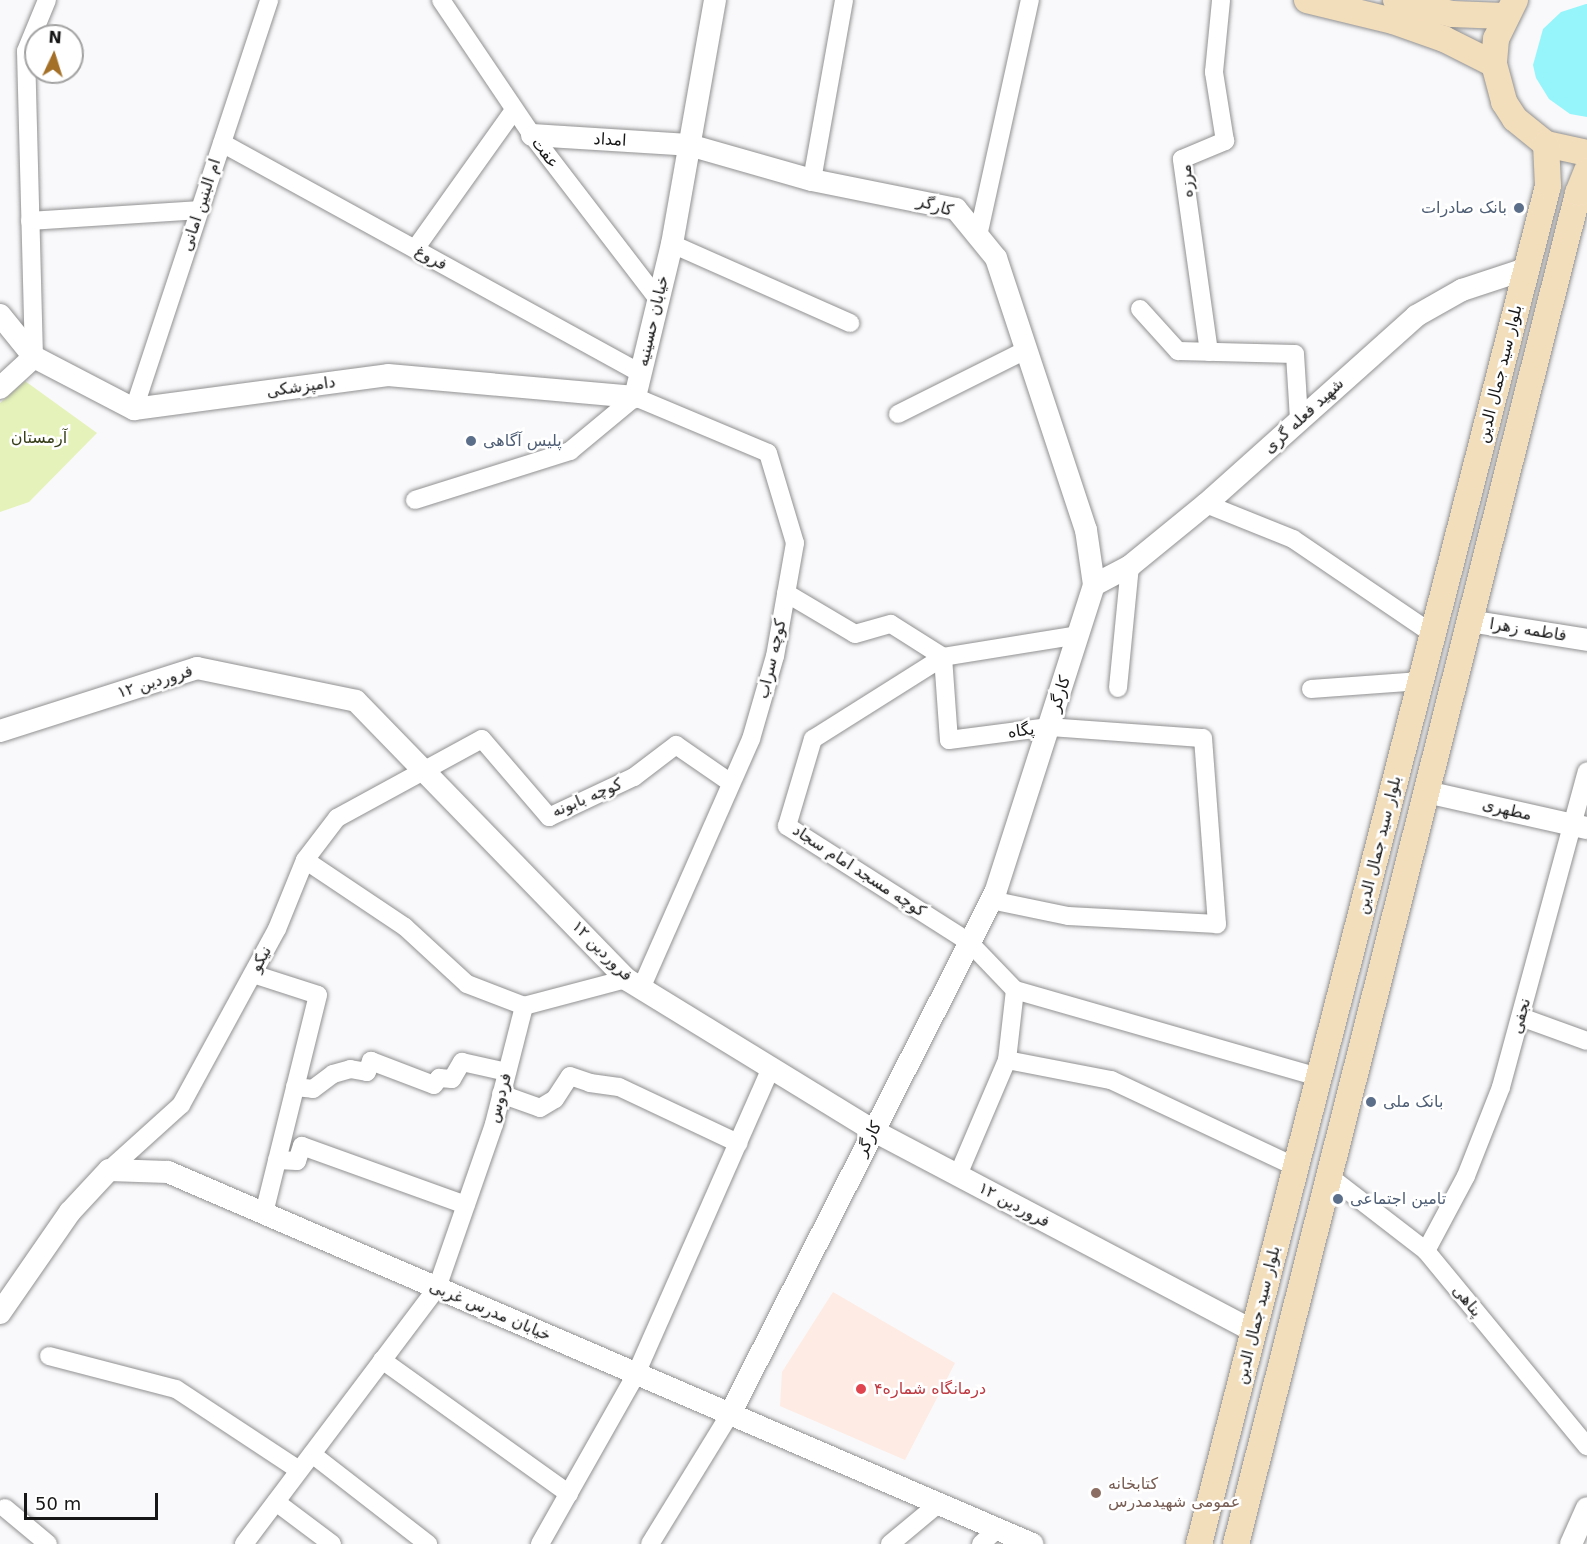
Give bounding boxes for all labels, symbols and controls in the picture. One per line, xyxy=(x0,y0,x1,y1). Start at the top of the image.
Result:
north arrow xyxy=(24,24,84,84)
text: N xyxy=(48,28,62,47)
street label: امداد xyxy=(593,130,627,150)
street label: عفت xyxy=(527,134,563,172)
street label: ام البنین امانی xyxy=(177,156,225,254)
street label: مرزه xyxy=(1176,164,1198,198)
street label: کارگر xyxy=(915,191,955,221)
place label: بانک صادرات xyxy=(1421,198,1507,218)
marker: بانک صادرات xyxy=(1512,201,1526,215)
street label: فروغ xyxy=(412,241,450,275)
street label: خیابان حسینیه xyxy=(633,274,673,368)
street label: بلوار سید جمال الدین xyxy=(1474,303,1526,445)
street label: دامپزشکی xyxy=(265,373,337,401)
street label: شهید فعله گری xyxy=(1260,374,1348,458)
park label: آرمستان xyxy=(11,428,67,448)
place label: پلیس آگاهی xyxy=(483,431,562,451)
marker: پلیس آگاهی xyxy=(464,434,478,448)
street label: فاطمه زهرا xyxy=(1488,614,1568,646)
street label: کوچه سراب xyxy=(754,617,790,701)
street label: ۱۲ فروردین xyxy=(115,661,195,703)
street label: کارگر xyxy=(1045,674,1075,714)
street label: پگاه xyxy=(1007,720,1035,742)
street label: بلوار سید جمال الدین xyxy=(1353,774,1405,916)
street label: کوچه بابونه xyxy=(549,775,625,821)
street label: مطهری xyxy=(1480,795,1534,825)
street label: کوچه مسجد امام سجاد xyxy=(789,821,929,921)
street label: ۱۲ فروردین xyxy=(568,917,636,985)
street label: نیکو xyxy=(246,943,276,975)
street label: نجفی xyxy=(1507,996,1535,1036)
street label: فردوس xyxy=(484,1071,516,1125)
place label: بانک ملی xyxy=(1383,1092,1443,1112)
marker: بانک ملی xyxy=(1364,1095,1378,1109)
street label: کارگر xyxy=(852,1118,886,1160)
street label: ۱۲ فروردین xyxy=(975,1178,1053,1232)
place label: تامین اجتماعی xyxy=(1350,1189,1446,1209)
marker: تامین اجتماعی xyxy=(1331,1192,1345,1206)
street label: بلوار سید جمال الدین xyxy=(1232,1244,1284,1386)
street label: خیابان مدرس غربی xyxy=(426,1277,554,1345)
street label: پناهی xyxy=(1448,1281,1486,1321)
place label: درمانگاه شماره۴ xyxy=(874,1379,986,1399)
marker: درمانگاه شماره۴ xyxy=(852,1380,870,1398)
place label: کتابخانه عمومی شهیدمدرس xyxy=(1108,1474,1240,1512)
scale bar xyxy=(27,1481,160,1519)
marker: کتابخانه عمومی شهیدمدرس xyxy=(1089,1486,1103,1500)
text: 50 m xyxy=(35,1493,81,1514)

